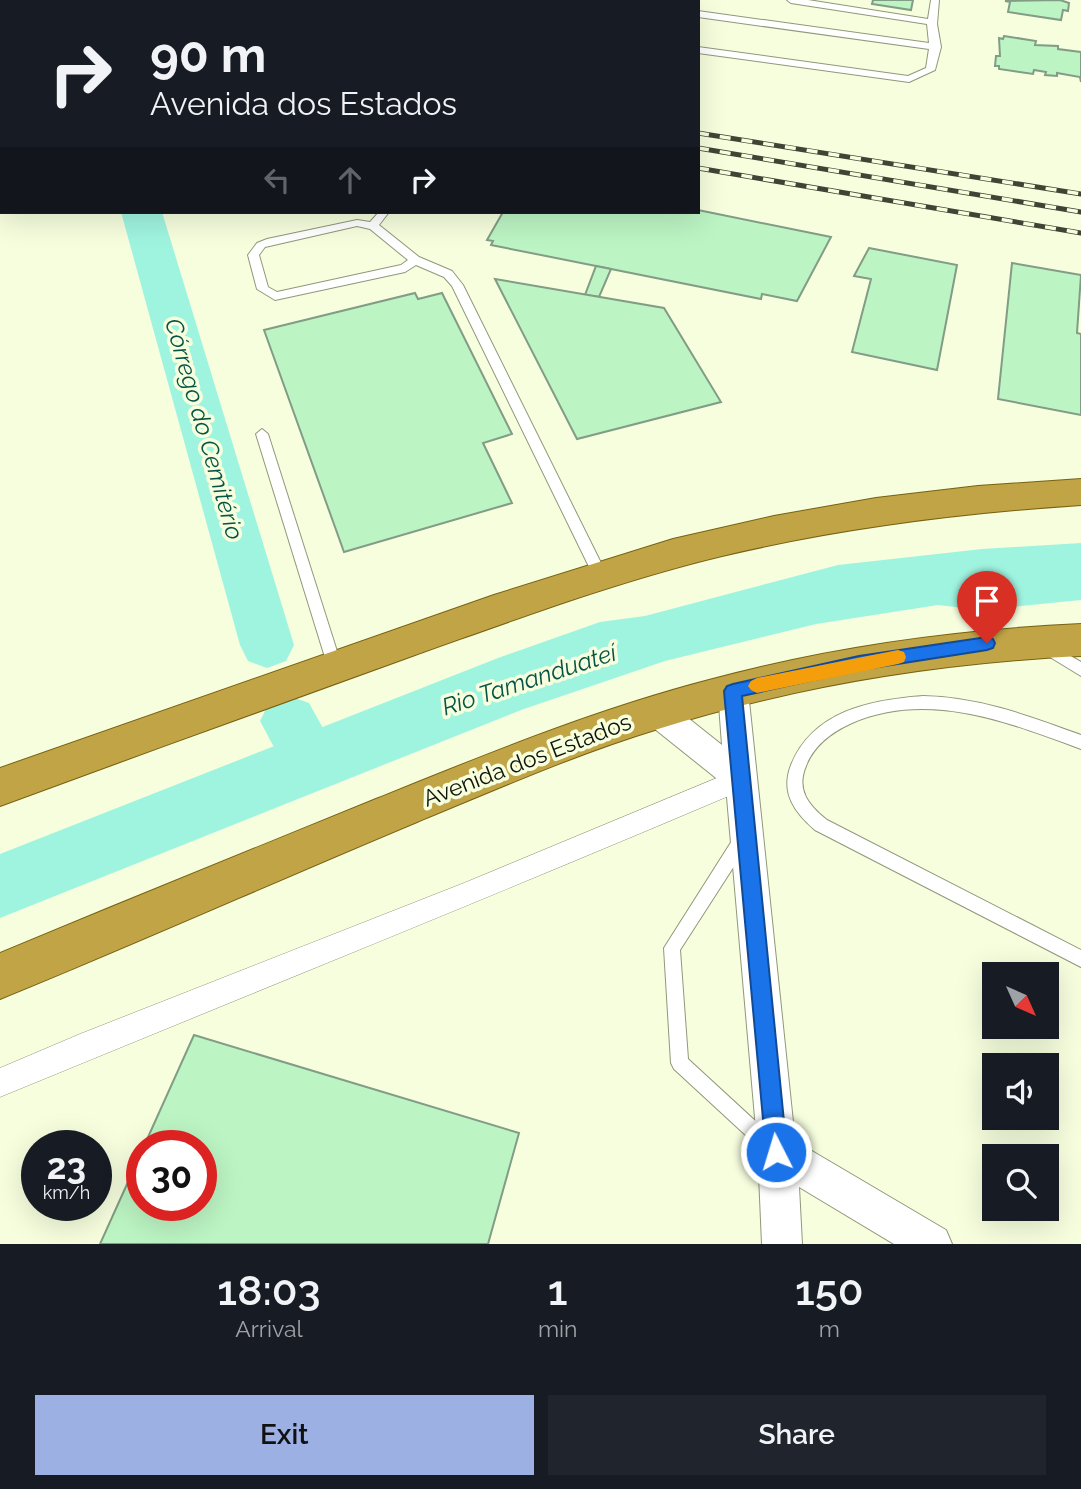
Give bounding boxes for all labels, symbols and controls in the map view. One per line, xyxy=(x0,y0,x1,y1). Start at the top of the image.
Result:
text: 90 m xyxy=(150,26,266,83)
icon: right xyxy=(35,28,126,119)
text: Avenida dos Estados xyxy=(150,85,457,122)
icon: left xyxy=(258,161,296,199)
icon: ahead xyxy=(331,161,369,199)
icon: right xyxy=(404,161,442,199)
water label: Córrego do Cemitério xyxy=(159,315,250,543)
pin xyxy=(957,571,1017,643)
icon: arrive xyxy=(968,582,1006,620)
water label: Rio Tamanduateí xyxy=(438,637,622,721)
street label: Avenida dos Estados xyxy=(419,707,635,812)
north arrow xyxy=(982,962,1059,1040)
map controls xyxy=(982,962,1059,1221)
button: sound xyxy=(982,1053,1059,1130)
position arrow xyxy=(739,1115,813,1189)
speed limit sign: 30 xyxy=(126,1130,217,1221)
button: search xyxy=(982,1144,1059,1221)
text: 23 xyxy=(47,1146,86,1187)
text: km/h xyxy=(43,1182,90,1203)
text: 18:03 xyxy=(217,1266,321,1315)
text: 1 xyxy=(548,1266,568,1315)
text: 150 xyxy=(795,1266,864,1315)
text: Arrival xyxy=(235,1315,303,1342)
text: min xyxy=(538,1315,578,1342)
text: m xyxy=(819,1315,840,1342)
button: Exit xyxy=(35,1395,534,1475)
button: Share xyxy=(548,1395,1046,1475)

